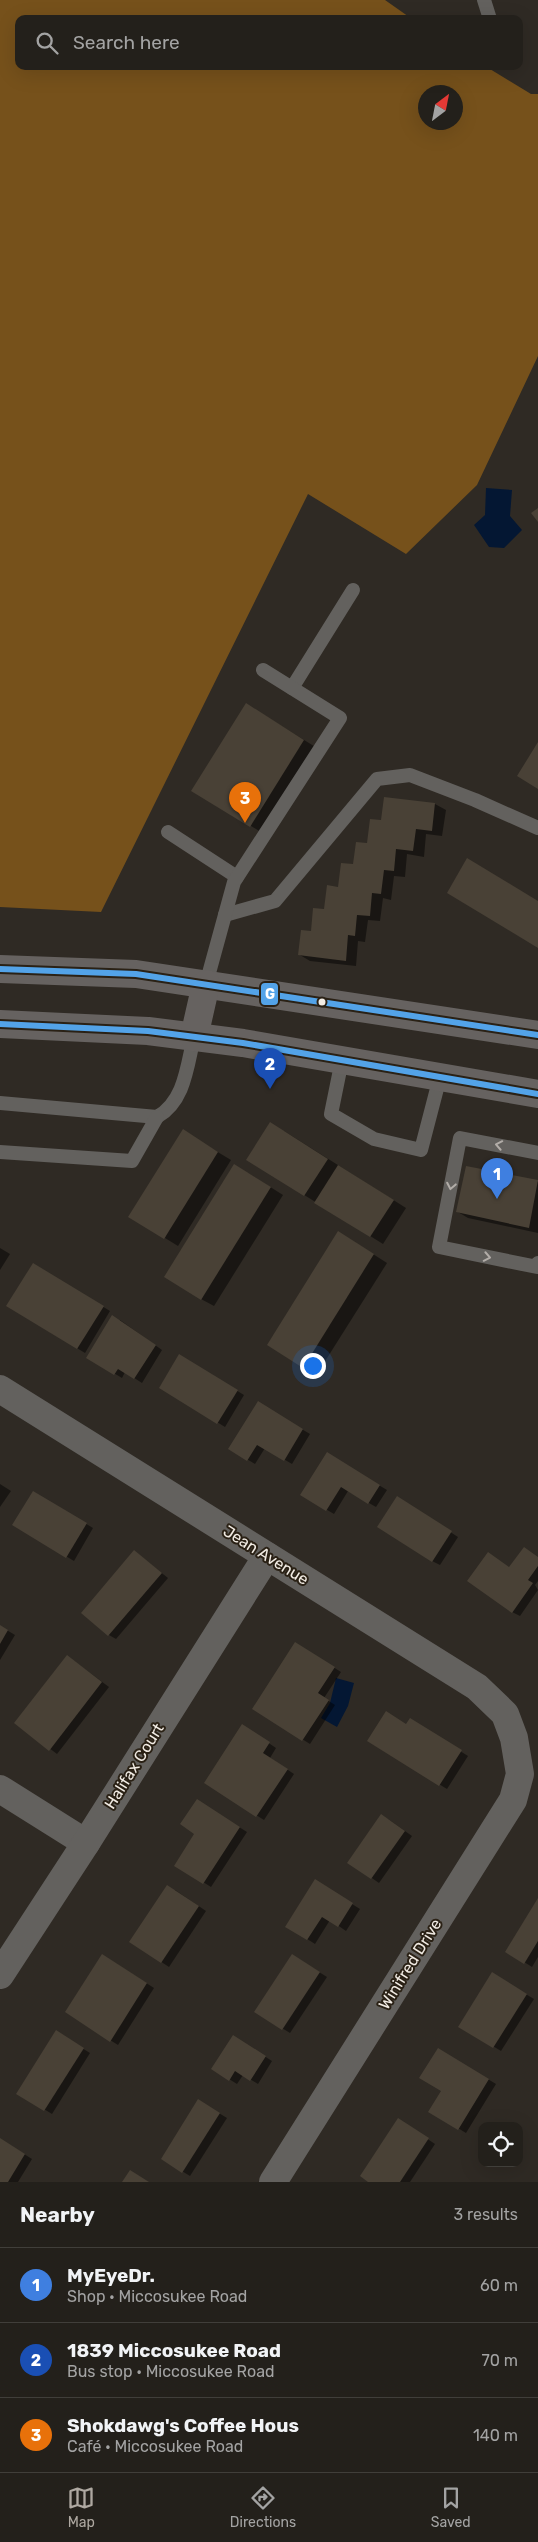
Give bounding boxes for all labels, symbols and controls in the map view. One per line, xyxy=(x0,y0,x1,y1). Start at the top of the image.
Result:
search box xyxy=(15,15,523,70)
icon: search xyxy=(33,29,61,57)
text: Search here xyxy=(73,31,180,54)
north arrow xyxy=(418,85,463,130)
pin: 3 xyxy=(229,782,261,823)
line badge: G xyxy=(260,982,279,1006)
text: G xyxy=(265,986,275,1003)
unlabelled marker xyxy=(317,997,327,1007)
pin: 2 xyxy=(254,1048,286,1089)
one-way arrow xyxy=(495,1141,503,1151)
pin: 1 xyxy=(481,1158,513,1199)
one-way arrow xyxy=(446,1181,456,1190)
one-way arrow xyxy=(482,1251,491,1262)
your location xyxy=(300,1353,326,1379)
street label: Jean Avenue xyxy=(220,1521,312,1589)
street label: Halifax Court xyxy=(100,1720,168,1812)
street label: Winifred Drive xyxy=(375,1915,445,2013)
map controls xyxy=(478,2122,523,2167)
button: locate xyxy=(478,2122,523,2167)
text: Nearby xyxy=(20,2202,95,2227)
text: 3 results xyxy=(453,2205,518,2224)
text: MyEyeDr. xyxy=(67,2264,155,2287)
text: 1 xyxy=(32,2276,40,2295)
text: 60 m xyxy=(480,2276,518,2295)
text: Shop · Miccosukee Road xyxy=(67,2287,247,2306)
text: 1839 Miccosukee Road xyxy=(67,2339,281,2362)
text: 2 xyxy=(31,2351,41,2370)
text: 70 m xyxy=(481,2351,518,2370)
text: Bus stop · Miccosukee Road xyxy=(67,2362,274,2381)
text: Shokdawg's Coffee Hous xyxy=(67,2414,299,2437)
text: 3 xyxy=(31,2426,41,2445)
text: 140 m xyxy=(473,2426,518,2445)
text: Café · Miccosukee Road xyxy=(67,2437,243,2456)
tab: Map xyxy=(67,2484,95,2531)
tab: Directions xyxy=(230,2484,296,2531)
tab: Saved xyxy=(431,2484,471,2531)

